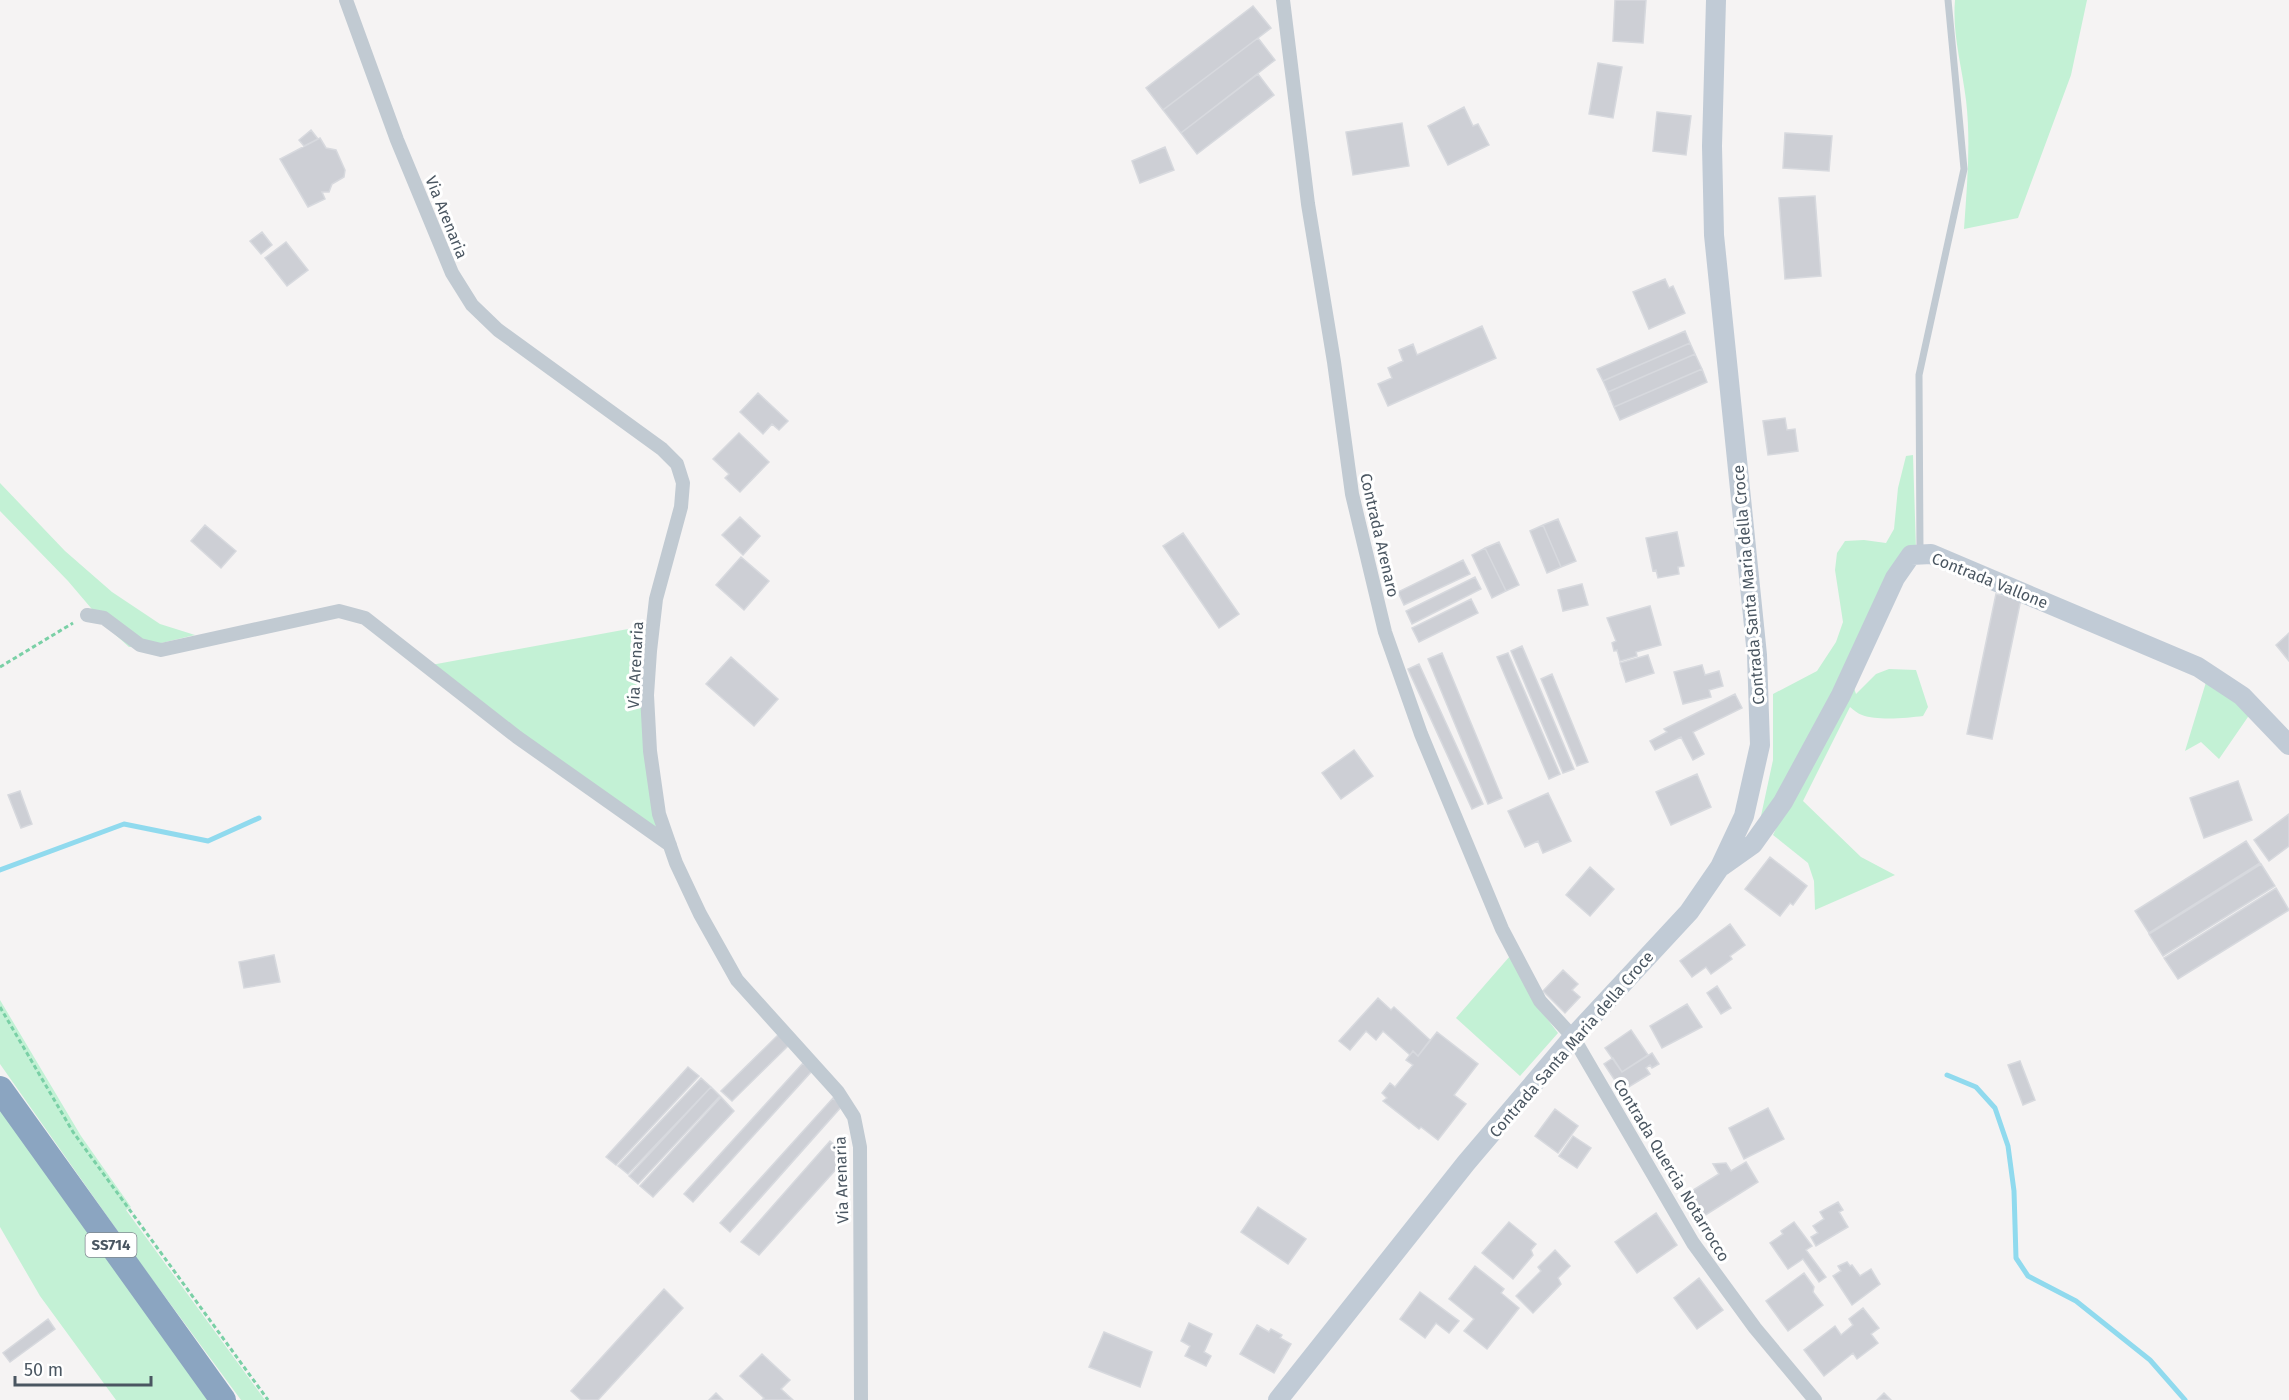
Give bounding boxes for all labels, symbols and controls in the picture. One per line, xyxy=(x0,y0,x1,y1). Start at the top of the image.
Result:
street label: Via Arenaria xyxy=(421,173,472,261)
street label: Contrada Santa Maria della Croce xyxy=(1729,464,1768,706)
street label: Contrada Arenaro xyxy=(1356,471,1403,599)
street label: Contrada Vallone xyxy=(1929,549,2051,612)
street label: Via Arenaria xyxy=(624,621,647,709)
street label: Contrada Santa Maria della Croce xyxy=(1485,947,1657,1141)
street label: Contrada Quercia Notarrocco xyxy=(1609,1075,1734,1265)
street label: Via Arenaria xyxy=(830,1136,853,1224)
road number: SS714 xyxy=(86,1233,136,1257)
scale bar xyxy=(15,1349,152,1387)
text: 50 m xyxy=(24,1359,63,1381)

